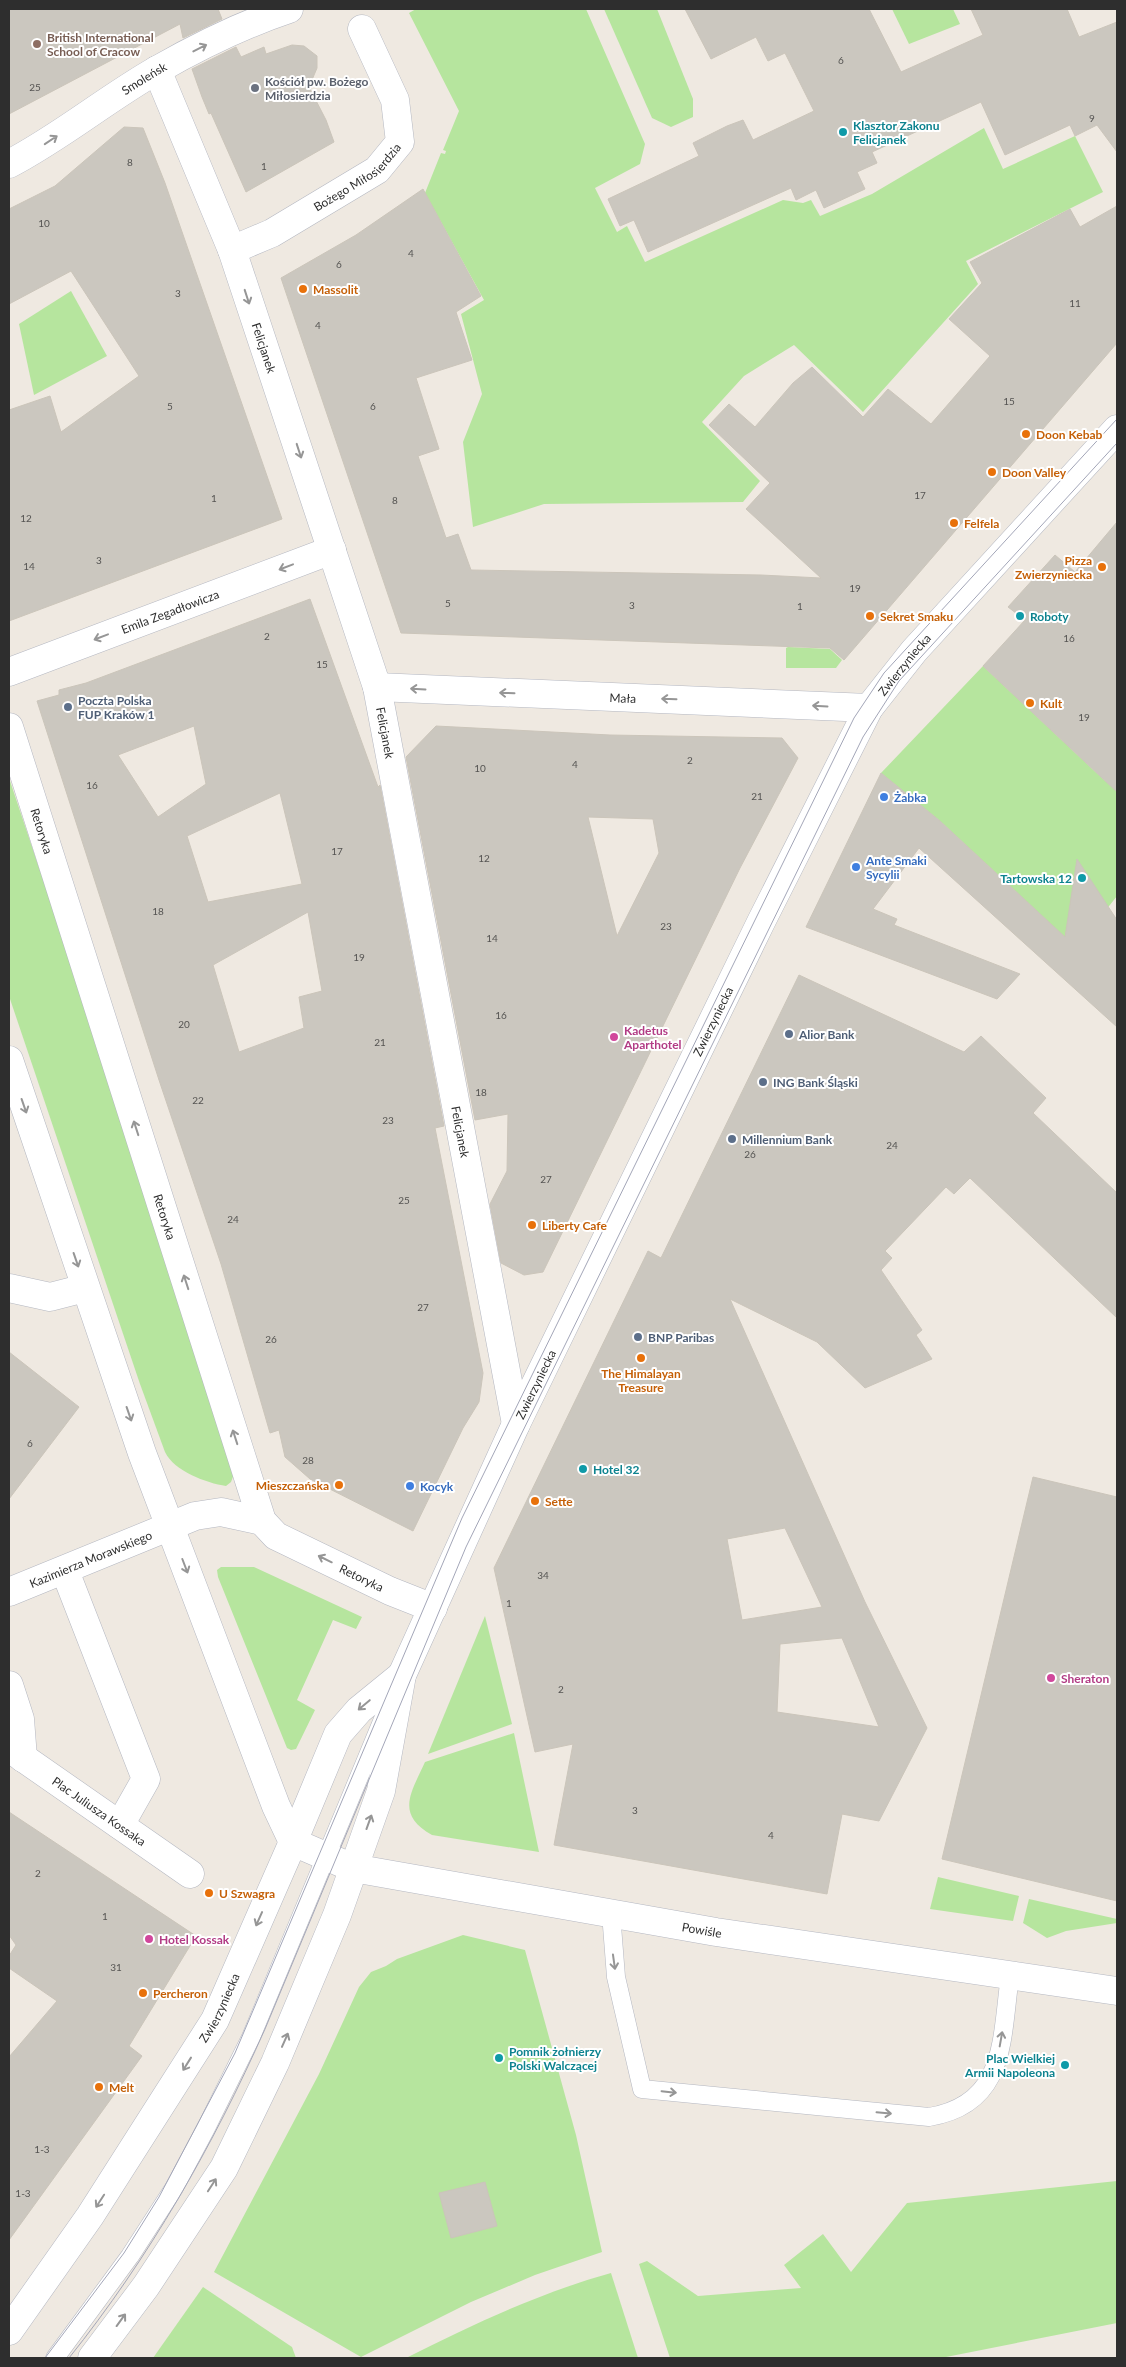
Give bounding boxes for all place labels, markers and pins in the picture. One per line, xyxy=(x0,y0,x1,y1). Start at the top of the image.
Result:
place label: British International School of Cracow xyxy=(47,30,154,59)
marker: British International School of Cracow xyxy=(31,38,43,50)
place label: Kościół pw. Bożego Miłosierdzia xyxy=(265,74,369,103)
marker: Kościół pw. Bożego Miłosierdzia xyxy=(249,82,261,94)
place label: Klasztor Zakonu Felicjanek xyxy=(853,118,940,147)
marker: Klasztor Zakonu Felicjanek xyxy=(837,126,849,138)
place label: Massolit xyxy=(313,282,359,297)
marker: Massolit xyxy=(297,283,309,295)
place label: Doon Kebab xyxy=(1036,427,1103,442)
marker: Doon Kebab xyxy=(1020,428,1032,440)
place label: Doon Valley xyxy=(1002,465,1067,480)
marker: Doon Valley xyxy=(986,466,998,478)
place label: Felfela xyxy=(964,516,999,531)
marker: Felfela xyxy=(948,517,960,529)
place label: Pizza Zwierzyniecka xyxy=(1015,553,1092,582)
marker: Pizza Zwierzyniecka xyxy=(1096,561,1108,573)
place label: Sekret Smaku xyxy=(880,609,953,624)
place label: Roboty xyxy=(1030,609,1069,624)
marker: Sekret Smaku xyxy=(864,610,876,622)
marker: Roboty xyxy=(1014,610,1026,622)
place label: Poczta Polska FUP Kraków 1 xyxy=(78,693,155,722)
place label: Kult xyxy=(1040,696,1063,711)
marker: Kult xyxy=(1024,697,1036,709)
marker: Poczta Polska FUP Kraków 1 xyxy=(62,701,74,713)
place label: Żabka xyxy=(894,790,927,805)
marker: Żabka xyxy=(878,791,890,803)
place label: Ante Smaki Sycylii xyxy=(865,853,927,882)
marker: Ante Smaki Sycylii xyxy=(850,861,862,873)
place label: Tartowska 12 xyxy=(1000,871,1072,886)
marker: Tartowska 12 xyxy=(1076,872,1088,884)
place label: Kadetus Aparthotel xyxy=(623,1023,682,1052)
place label: Alior Bank xyxy=(798,1027,855,1042)
marker: Alior Bank xyxy=(783,1028,795,1040)
marker: Kadetus Aparthotel xyxy=(608,1031,620,1043)
place label: ING Bank Śląski xyxy=(773,1075,858,1090)
marker: ING Bank Śląski xyxy=(757,1076,769,1088)
place label: Millennium Bank xyxy=(742,1132,833,1147)
marker: Millennium Bank xyxy=(726,1133,738,1145)
place label: Liberty Cafe xyxy=(542,1218,607,1233)
marker: Liberty Cafe xyxy=(526,1219,538,1231)
place label: BNP Paribas xyxy=(648,1330,714,1345)
marker: BNP Paribas xyxy=(632,1331,644,1343)
marker: The Himalayan Treasure xyxy=(635,1352,647,1364)
place label: The Himalayan Treasure xyxy=(601,1366,681,1395)
place label: Hotel 32 xyxy=(593,1462,640,1477)
marker: Hotel 32 xyxy=(577,1463,589,1475)
place label: Mieszczańska xyxy=(256,1478,329,1493)
marker: Mieszczańska xyxy=(333,1479,345,1491)
place label: Kocyk xyxy=(420,1479,454,1494)
marker: Kocyk xyxy=(404,1480,416,1492)
place label: Sette xyxy=(545,1494,573,1509)
marker: Sette xyxy=(529,1495,541,1507)
place label: Sheraton xyxy=(1061,1671,1109,1686)
marker: Sheraton xyxy=(1045,1672,1057,1684)
place label: U Szwagra xyxy=(219,1886,275,1901)
marker: U Szwagra xyxy=(203,1887,215,1899)
place label: Hotel Kossak xyxy=(159,1932,230,1947)
marker: Hotel Kossak xyxy=(143,1933,155,1945)
place label: Percheron xyxy=(153,1986,208,2001)
marker: Percheron xyxy=(137,1987,149,1999)
place label: Pomnik żołnierzy Polski Walczącej xyxy=(509,2044,602,2073)
place label: Plac Wielkiej Armii Napoleona xyxy=(964,2051,1055,2080)
marker: Pomnik żołnierzy Polski Walczącej xyxy=(493,2052,505,2064)
marker: Plac Wielkiej Armii Napoleona xyxy=(1059,2059,1071,2071)
place label: Melt xyxy=(109,2080,135,2095)
marker: Melt xyxy=(93,2081,105,2093)

